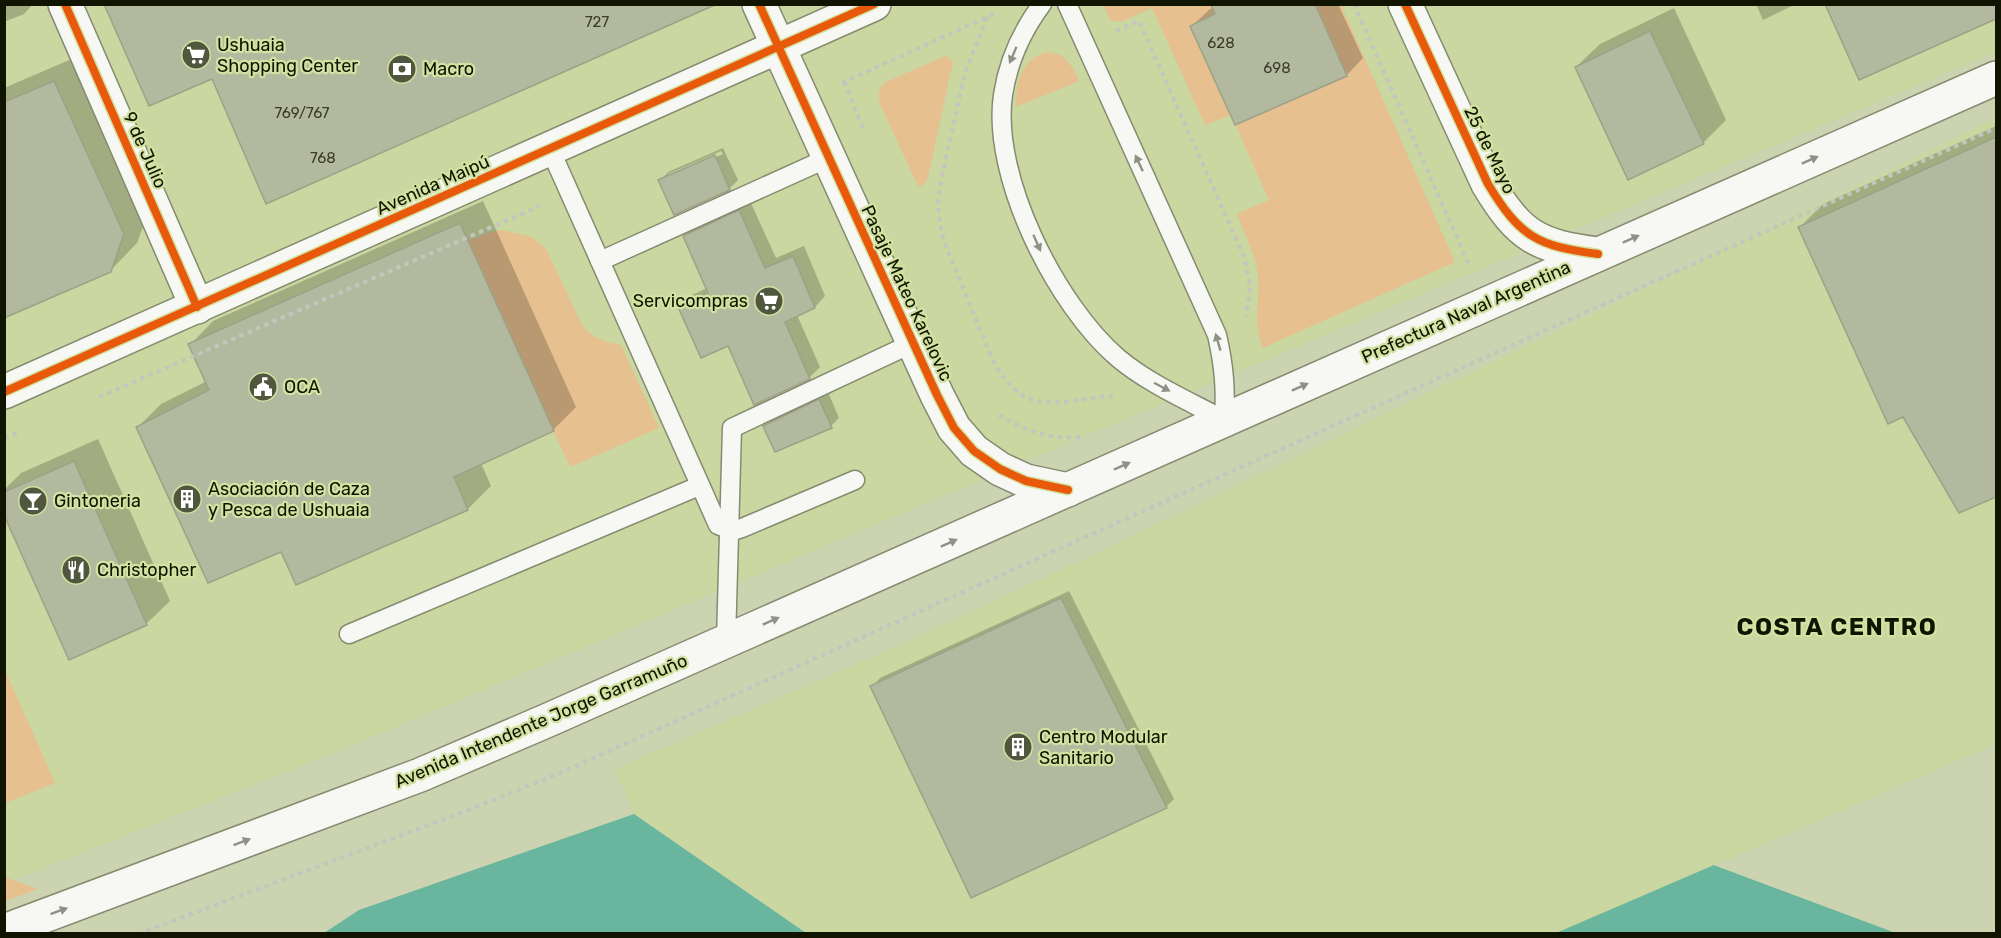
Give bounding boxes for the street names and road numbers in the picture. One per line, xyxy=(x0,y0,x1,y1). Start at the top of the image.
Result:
street label: 25 de Mayo xyxy=(1459,103,1521,197)
street label: 9 de Julio xyxy=(118,108,172,192)
street label: Avenida Maipú xyxy=(373,150,493,220)
street label: Pasaje Mateo Karelovic xyxy=(857,201,957,385)
street label: Prefectura Naval Argentina xyxy=(1358,256,1574,368)
street label: Avenida Intendente Jorge Garramuño xyxy=(391,649,691,793)

